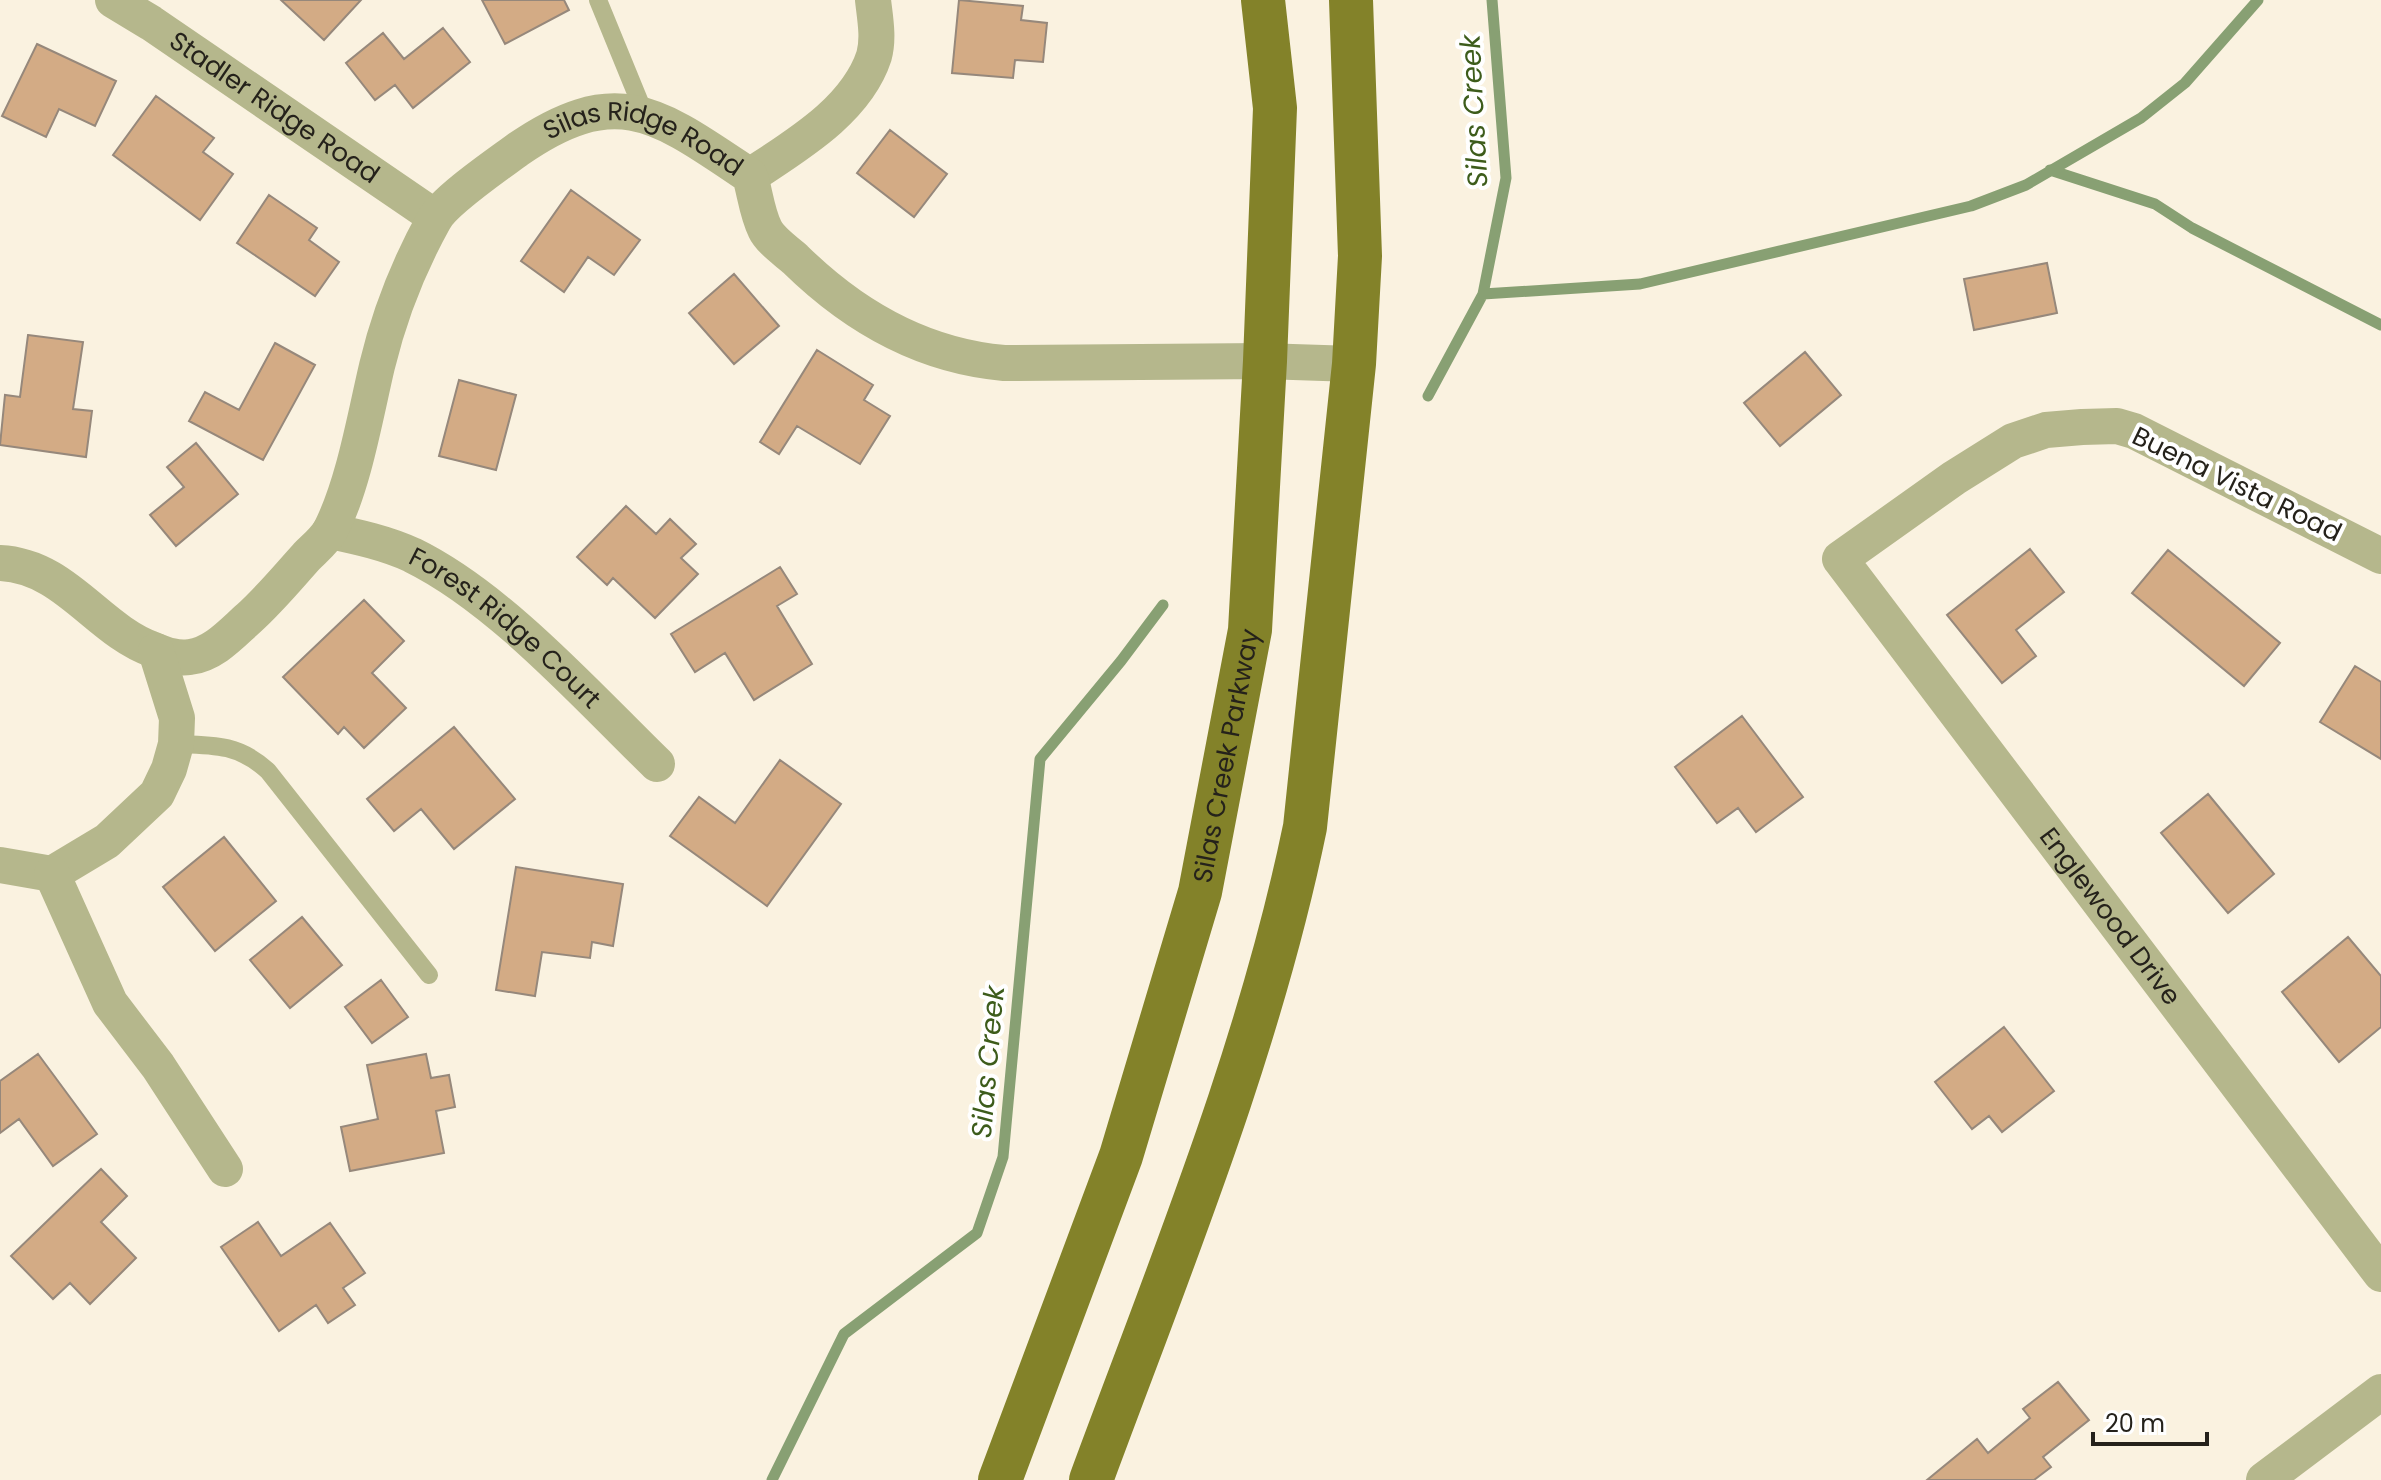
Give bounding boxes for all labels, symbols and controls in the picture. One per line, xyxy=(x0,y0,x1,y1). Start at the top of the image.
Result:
street label: Stadler Ridge Road xyxy=(162,23,387,192)
water label: Silas Creek xyxy=(1450,32,1497,189)
street label: Silas Ridge Road xyxy=(537,93,750,184)
street label: Buena Vista Road xyxy=(2126,418,2348,550)
street label: Forest Ridge Court xyxy=(403,539,609,716)
street label: Silas Creek Parkway xyxy=(1184,626,1268,886)
street label: Englewood Drive xyxy=(2031,820,2189,1013)
water label: Silas Creek xyxy=(962,982,1014,1140)
scale bar xyxy=(2093,1396,2207,1446)
text: 20 m xyxy=(2105,1407,2165,1440)

